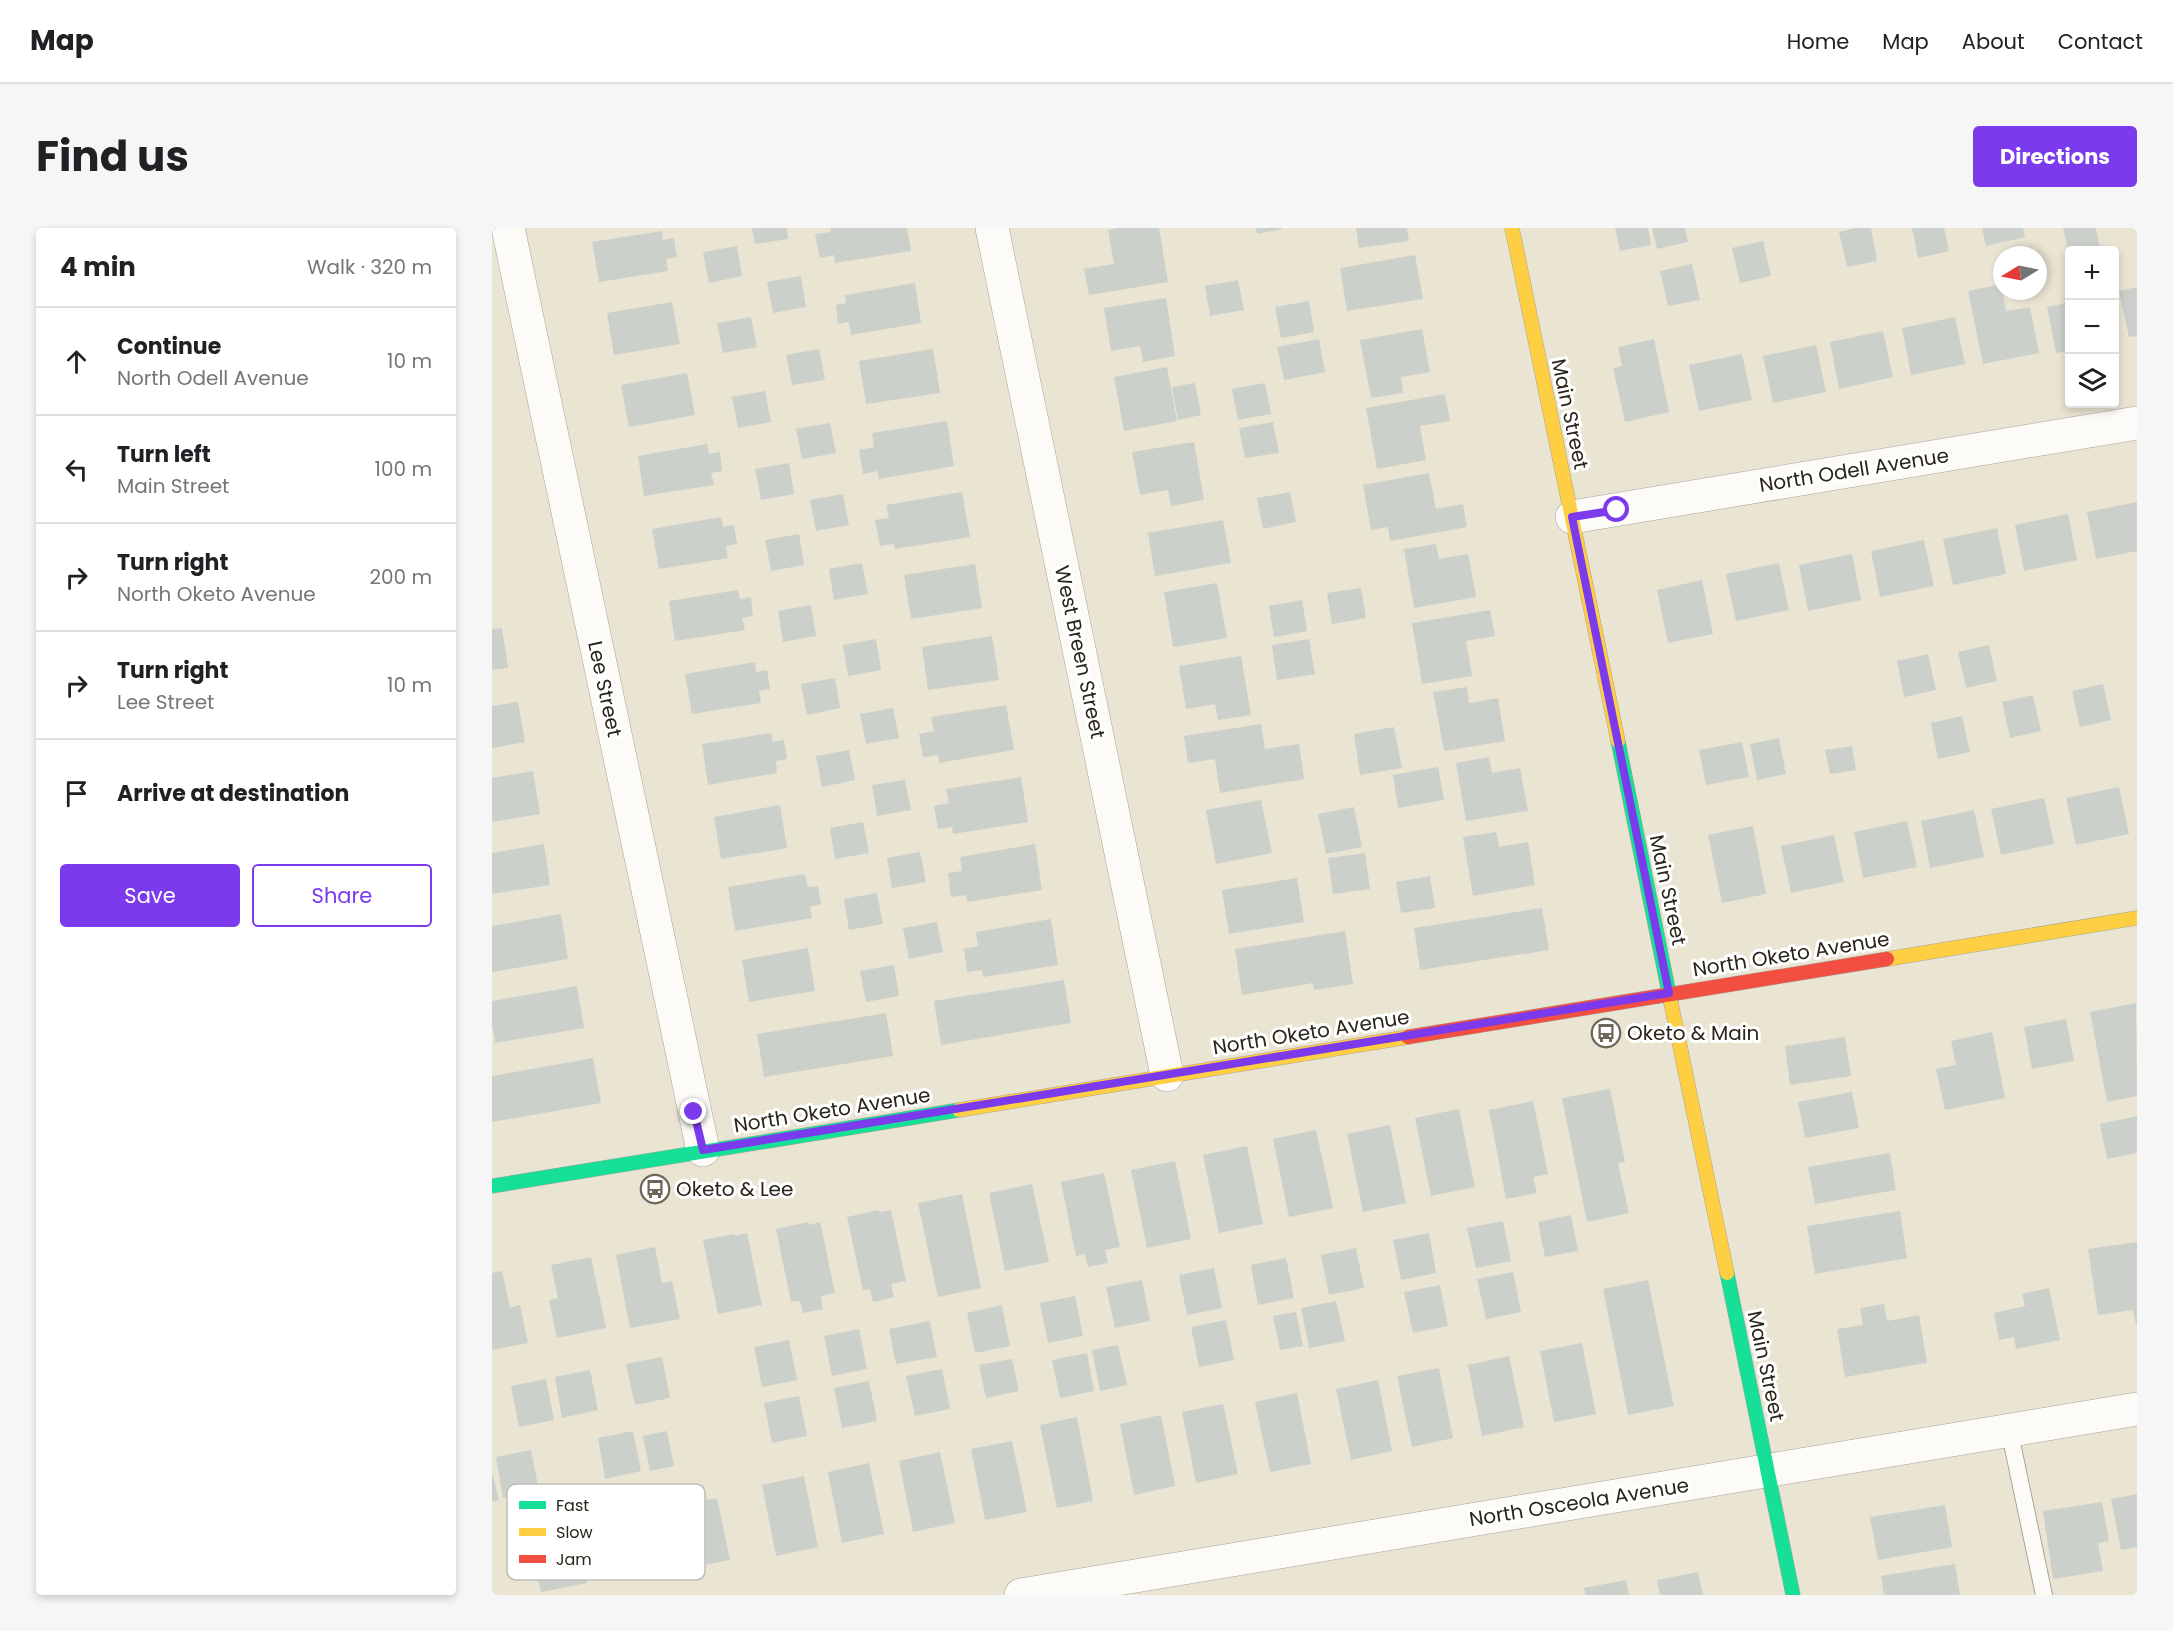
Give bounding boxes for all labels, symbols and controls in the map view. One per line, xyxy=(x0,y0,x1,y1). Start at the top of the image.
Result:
text: Map xyxy=(30,21,94,60)
text: Home xyxy=(1787,27,1849,56)
text: Map xyxy=(1882,27,1929,56)
text: About xyxy=(1962,27,2025,56)
text: Contact xyxy=(2058,27,2143,56)
button: Directions xyxy=(1973,126,2137,187)
text: Find us xyxy=(36,127,189,186)
north arrow xyxy=(1993,246,2047,300)
map controls xyxy=(2065,246,2119,408)
button: + xyxy=(2065,246,2119,300)
text: 4 min xyxy=(60,249,136,285)
text: Walk · 320 m xyxy=(307,253,432,281)
button: − xyxy=(2065,300,2119,354)
text: Continue xyxy=(117,331,221,362)
icon: ahead xyxy=(60,345,93,378)
text: 10 m xyxy=(387,347,432,375)
button: layers xyxy=(2065,354,2119,408)
street label: Main Street xyxy=(1545,356,1595,472)
text: North Odell Avenue xyxy=(117,364,309,392)
text: Turn left xyxy=(117,439,211,470)
street label: North Odell Avenue xyxy=(1757,441,1951,499)
icon: left xyxy=(60,453,93,486)
text: 100 m xyxy=(375,455,432,483)
text: Main Street xyxy=(117,472,229,500)
route start xyxy=(1603,496,1629,522)
text: Turn right xyxy=(117,547,228,578)
icon: right xyxy=(60,561,93,594)
text: 200 m xyxy=(369,563,432,591)
street label: West Breen Street xyxy=(1048,563,1112,741)
text: North Oketo Avenue xyxy=(117,580,316,608)
street label: Lee Street xyxy=(581,638,629,740)
text: Turn right xyxy=(117,655,228,686)
icon: right xyxy=(60,669,93,702)
text: 10 m xyxy=(387,671,432,699)
text: Lee Street xyxy=(117,688,214,716)
icon: arrive xyxy=(60,777,93,810)
text: Arrive at destination xyxy=(117,778,349,809)
street label: Main Street xyxy=(1643,832,1693,948)
button: Save xyxy=(60,864,240,927)
button: Share xyxy=(252,864,432,927)
street label: North Oketo Avenue xyxy=(1691,925,1891,983)
street label: North Oketo Avenue xyxy=(1211,1003,1411,1061)
bus stop icon: Oketo & Main xyxy=(1590,1017,1622,1049)
place label: Oketo & Main xyxy=(1627,1019,1759,1047)
street label: North Oketo Avenue xyxy=(732,1081,932,1139)
route end xyxy=(680,1098,706,1124)
bus stop icon: Oketo & Lee xyxy=(639,1173,671,1205)
place label: Oketo & Lee xyxy=(676,1175,793,1203)
street label: Main Street xyxy=(1741,1308,1791,1424)
street label: North Osceola Avenue xyxy=(1467,1471,1691,1533)
legend xyxy=(507,1484,705,1580)
text: Fast xyxy=(556,1494,589,1517)
text: Slow xyxy=(556,1521,593,1544)
text: Jam xyxy=(556,1548,592,1571)

